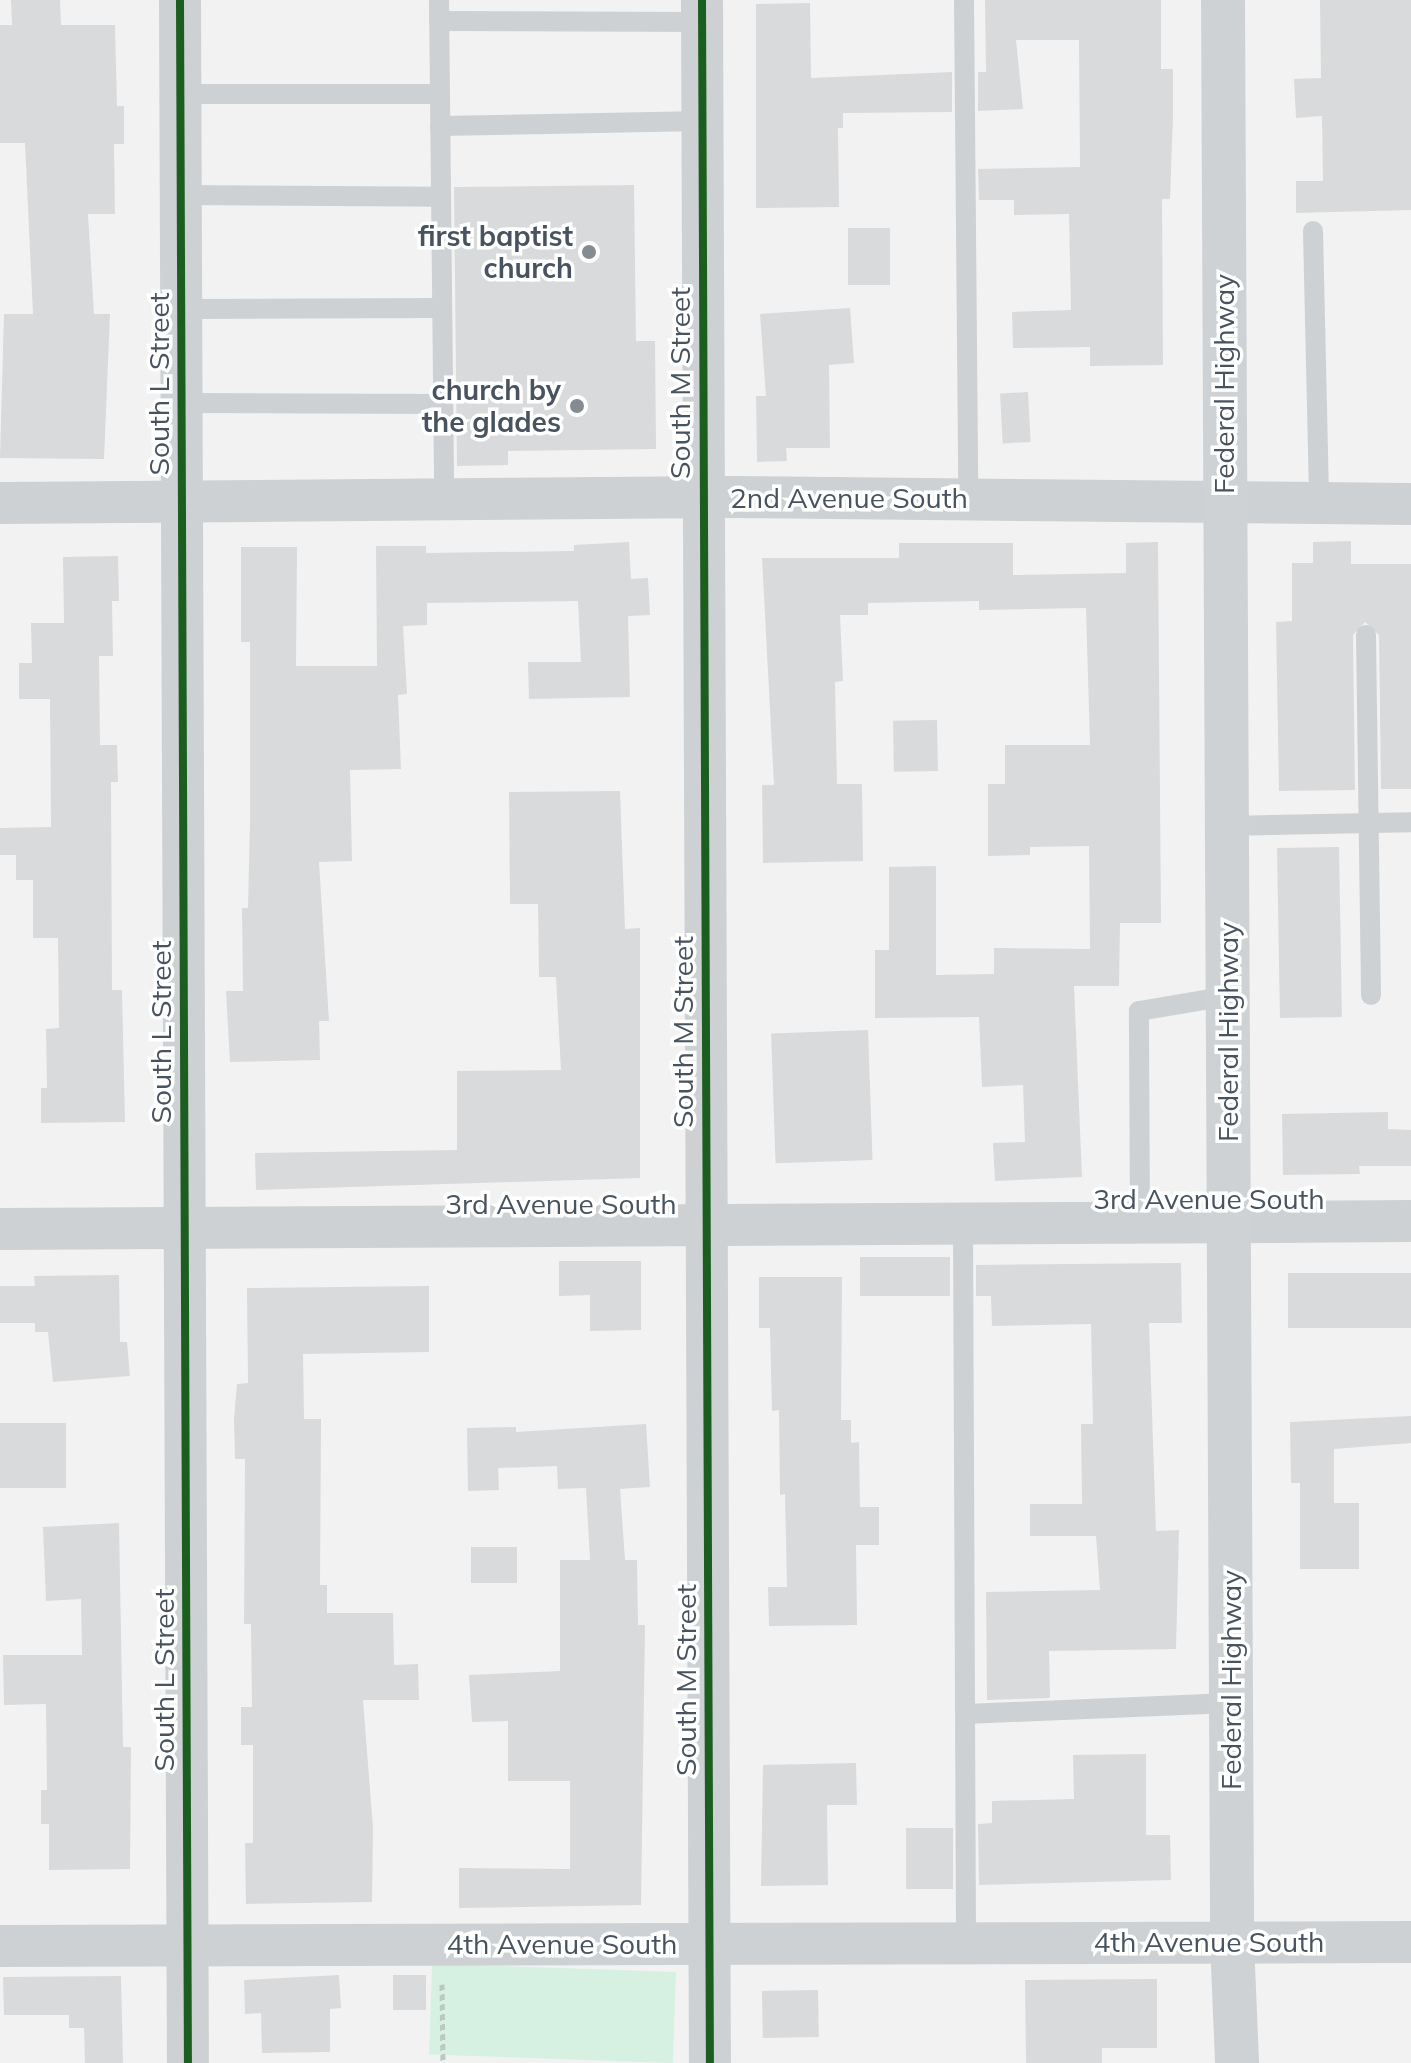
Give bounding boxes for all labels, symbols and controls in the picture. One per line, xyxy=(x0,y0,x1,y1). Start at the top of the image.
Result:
place label: first baptist church xyxy=(418,219,573,285)
marker: first baptist church xyxy=(580,243,598,261)
street label: Federal Highway xyxy=(1207,274,1241,494)
street label: South M Street xyxy=(663,287,697,479)
street label: South L Street xyxy=(142,292,176,476)
place label: church by the glades xyxy=(422,373,561,439)
marker: church by the glades xyxy=(568,397,586,415)
street label: 2nd Avenue South xyxy=(730,481,968,515)
street label: Federal Highway xyxy=(1211,922,1245,1142)
street label: South M Street xyxy=(666,936,700,1128)
street label: South L Street xyxy=(144,940,178,1124)
street label: 3rd Avenue South xyxy=(1093,1182,1325,1216)
street label: 3rd Avenue South xyxy=(445,1187,677,1221)
street label: Federal Highway xyxy=(1214,1570,1248,1790)
street label: South M Street xyxy=(669,1584,703,1776)
street label: South L Street xyxy=(147,1588,181,1772)
street label: 4th Avenue South xyxy=(1094,1925,1324,1959)
street label: 4th Avenue South xyxy=(447,1927,677,1961)

